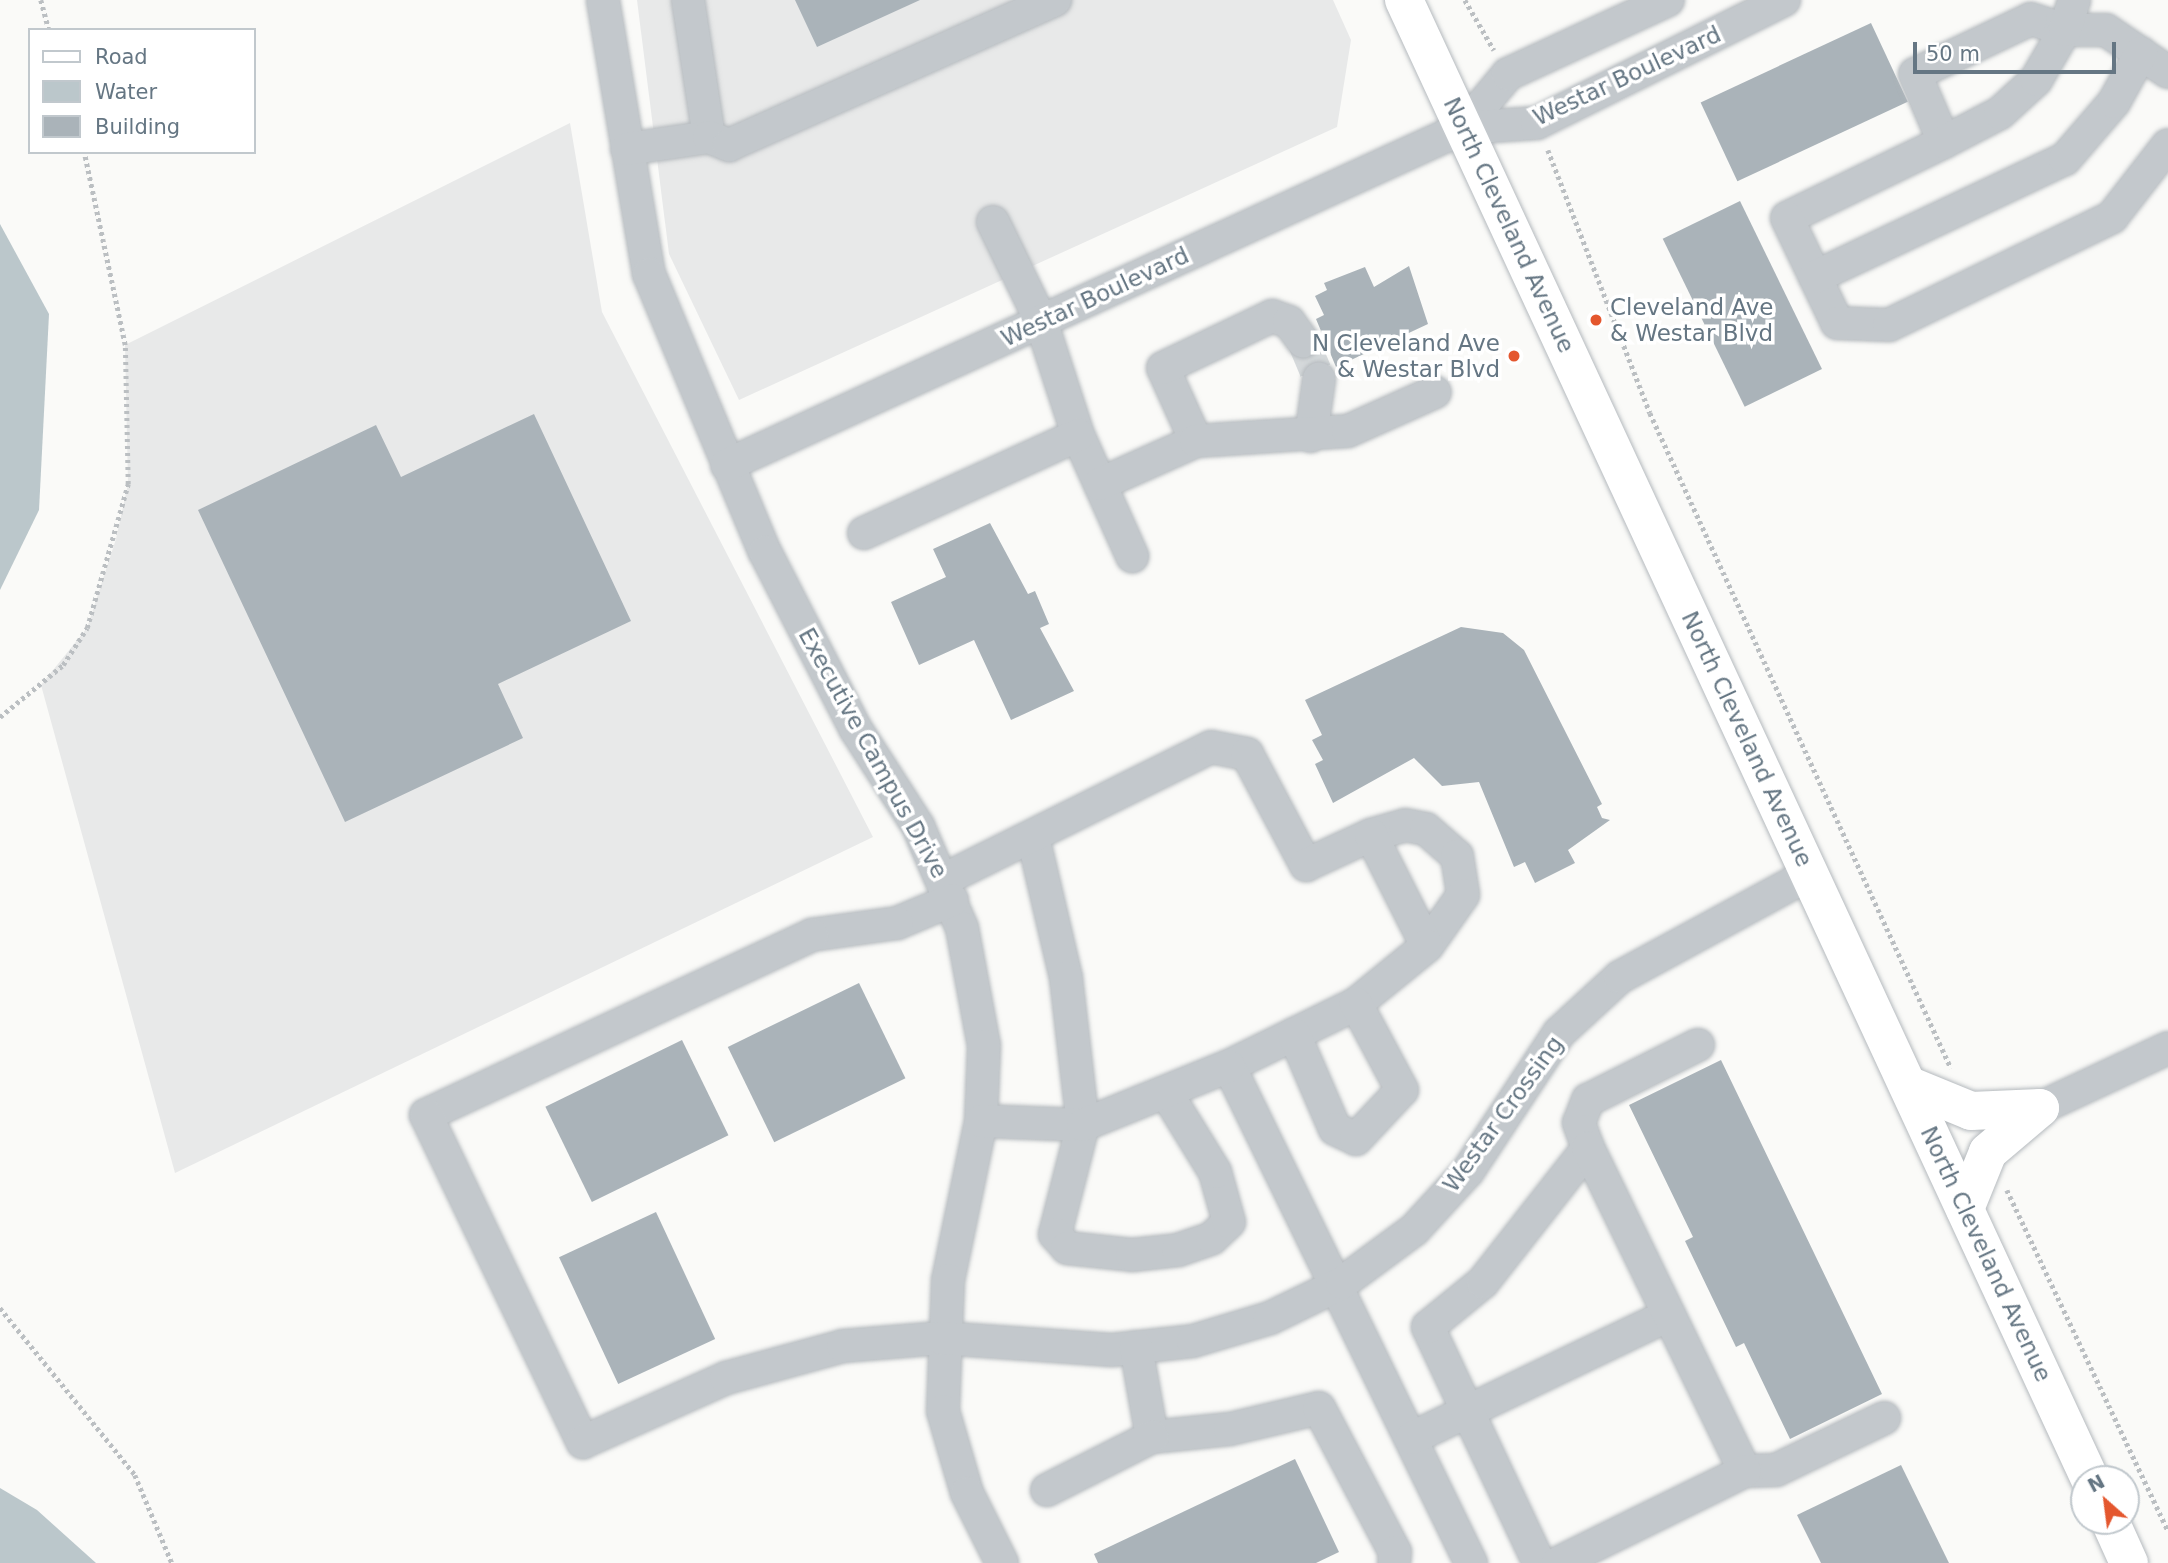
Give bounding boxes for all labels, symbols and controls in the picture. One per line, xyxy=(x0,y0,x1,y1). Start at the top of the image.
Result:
street label: Westar Boulevard xyxy=(1529,20,1725,132)
legend xyxy=(28,28,256,154)
scale bar xyxy=(1916,28,2119,72)
text: 50 m xyxy=(1926,42,1980,66)
text: Road xyxy=(95,45,148,69)
text: Water xyxy=(95,80,157,104)
street label: North Cleveland Avenue xyxy=(1438,93,1580,357)
text: Building xyxy=(95,115,180,139)
street label: Westar Boulevard xyxy=(997,241,1193,353)
place label: Cleveland Ave & Westar Blvd xyxy=(1610,293,1773,347)
marker: Cleveland Ave & Westar Blvd xyxy=(1588,312,1604,328)
place label: N Cleveland Ave & Westar Blvd xyxy=(1312,329,1500,383)
marker: N Cleveland Ave & Westar Blvd xyxy=(1506,348,1522,364)
street label: North Cleveland Avenue xyxy=(1676,607,1818,871)
street label: Executive Campus Drive xyxy=(793,623,953,883)
street label: Westar Crossing xyxy=(1437,1031,1569,1197)
street label: North Cleveland Avenue xyxy=(1915,1122,2057,1386)
north arrow xyxy=(2070,1465,2140,1535)
text: N xyxy=(2084,1470,2108,1497)

